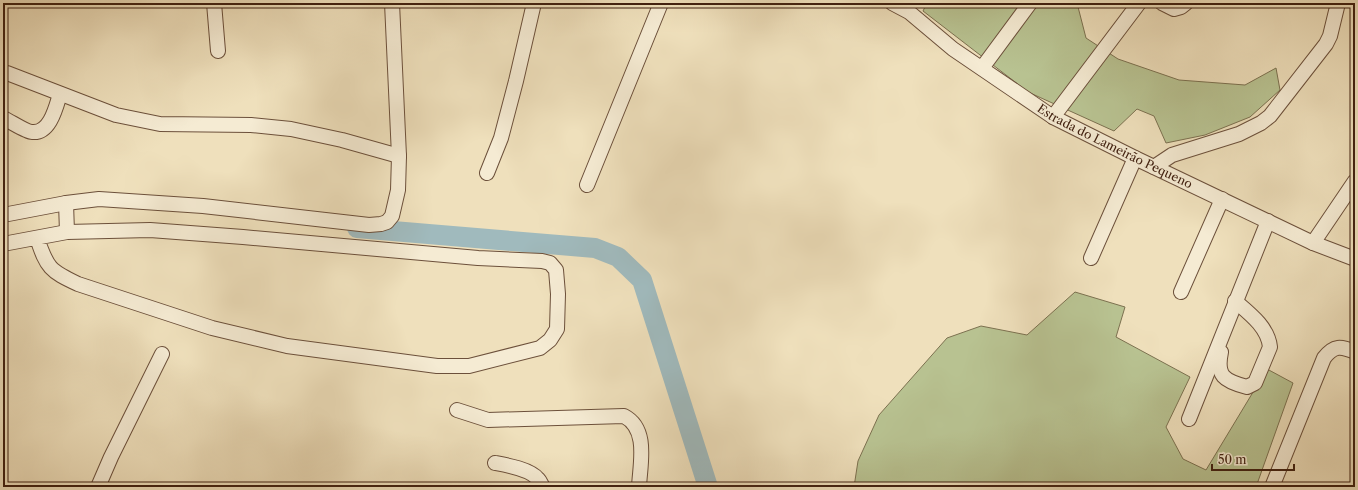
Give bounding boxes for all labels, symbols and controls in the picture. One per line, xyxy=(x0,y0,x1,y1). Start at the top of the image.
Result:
street label: Estrada do Lameirão Pequeno xyxy=(1034,100,1195,191)
scale bar xyxy=(1212,446,1294,472)
text: 50 m xyxy=(1218,452,1247,467)

